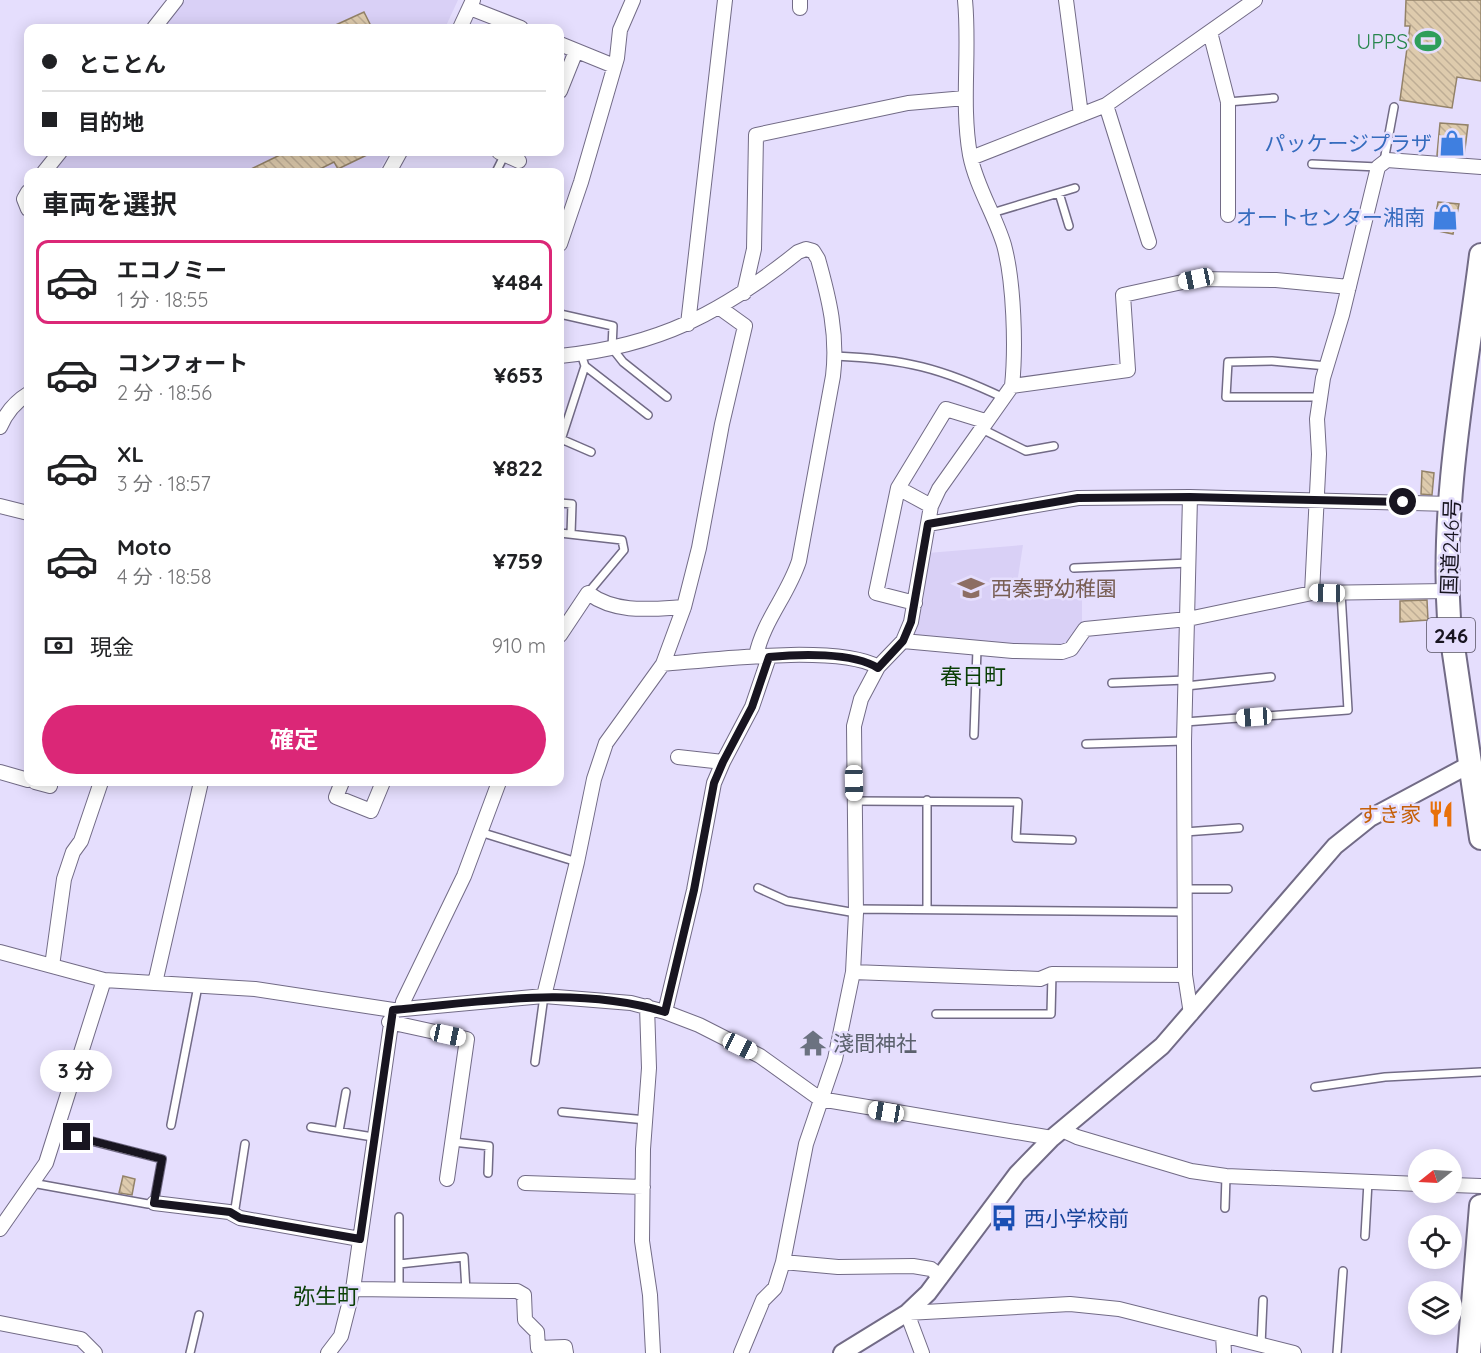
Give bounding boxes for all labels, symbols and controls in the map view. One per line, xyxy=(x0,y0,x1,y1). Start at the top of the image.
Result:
sports icon: UPPS xyxy=(1413,26,1443,56)
place label: UPPS xyxy=(1356,28,1408,54)
text: とことん xyxy=(78,50,166,78)
text: 目的地 xyxy=(78,108,144,136)
shop icon: パッケージプラザ xyxy=(1437,128,1467,158)
place label: パッケージプラザ xyxy=(1264,130,1432,156)
text: 車両を選択 xyxy=(42,187,177,221)
shop icon: オートセンター湘南 xyxy=(1430,202,1460,232)
place label: オートセンター湘南 xyxy=(1236,204,1425,230)
icon: car xyxy=(45,255,99,309)
text: エコノミー xyxy=(117,256,227,284)
car xyxy=(1177,266,1215,292)
text: ¥484 xyxy=(492,268,543,296)
text: 1 分 · 18:55 xyxy=(117,287,208,312)
icon: car xyxy=(45,348,99,402)
text: コンフォート xyxy=(117,349,248,377)
text: ¥653 xyxy=(493,361,543,389)
text: 2 分 · 18:56 xyxy=(117,380,212,405)
text: XL xyxy=(117,440,144,468)
icon: car xyxy=(45,441,99,495)
text: ¥822 xyxy=(493,454,543,482)
text: 3 分 · 18:57 xyxy=(117,471,211,496)
route start xyxy=(1389,488,1416,515)
street label: 国道246号 xyxy=(1435,498,1465,596)
text: Moto xyxy=(117,533,171,561)
icon: car xyxy=(45,534,99,588)
text: ¥759 xyxy=(493,547,543,575)
text: 4 分 · 18:58 xyxy=(117,564,211,589)
school or university icon: 西秦野幼稚園 xyxy=(956,573,986,603)
place label: 西秦野幼稚園 xyxy=(991,575,1117,601)
car xyxy=(1309,584,1345,602)
road number: 246 xyxy=(1427,618,1475,652)
icon: cash xyxy=(42,629,75,662)
text: 現金 xyxy=(90,633,134,661)
text: 910 m xyxy=(492,633,546,658)
district label: 春日町 xyxy=(940,662,1006,690)
button: 確定 xyxy=(42,705,546,774)
car xyxy=(1235,707,1273,727)
car xyxy=(845,765,863,801)
restaurant icon: すき家 xyxy=(1426,799,1456,829)
place label: すき家 xyxy=(1358,801,1421,827)
car xyxy=(429,1022,467,1048)
temple icon: 淺間神社 xyxy=(798,1028,828,1058)
car xyxy=(720,1030,760,1062)
place label: 淺間神社 xyxy=(833,1030,917,1056)
callout: 3 分 xyxy=(41,1050,113,1092)
text: 3 分 xyxy=(58,1058,94,1083)
car xyxy=(867,1100,905,1124)
route end xyxy=(63,1123,90,1150)
north arrow xyxy=(1408,1149,1462,1203)
map controls xyxy=(1408,1149,1462,1335)
bus stop icon: 西小学校前 xyxy=(989,1203,1019,1233)
place label: 西小学校前 xyxy=(1024,1205,1129,1231)
button: locate xyxy=(1408,1215,1462,1269)
button: layers xyxy=(1408,1281,1462,1335)
district label: 弥生町 xyxy=(293,1282,359,1310)

